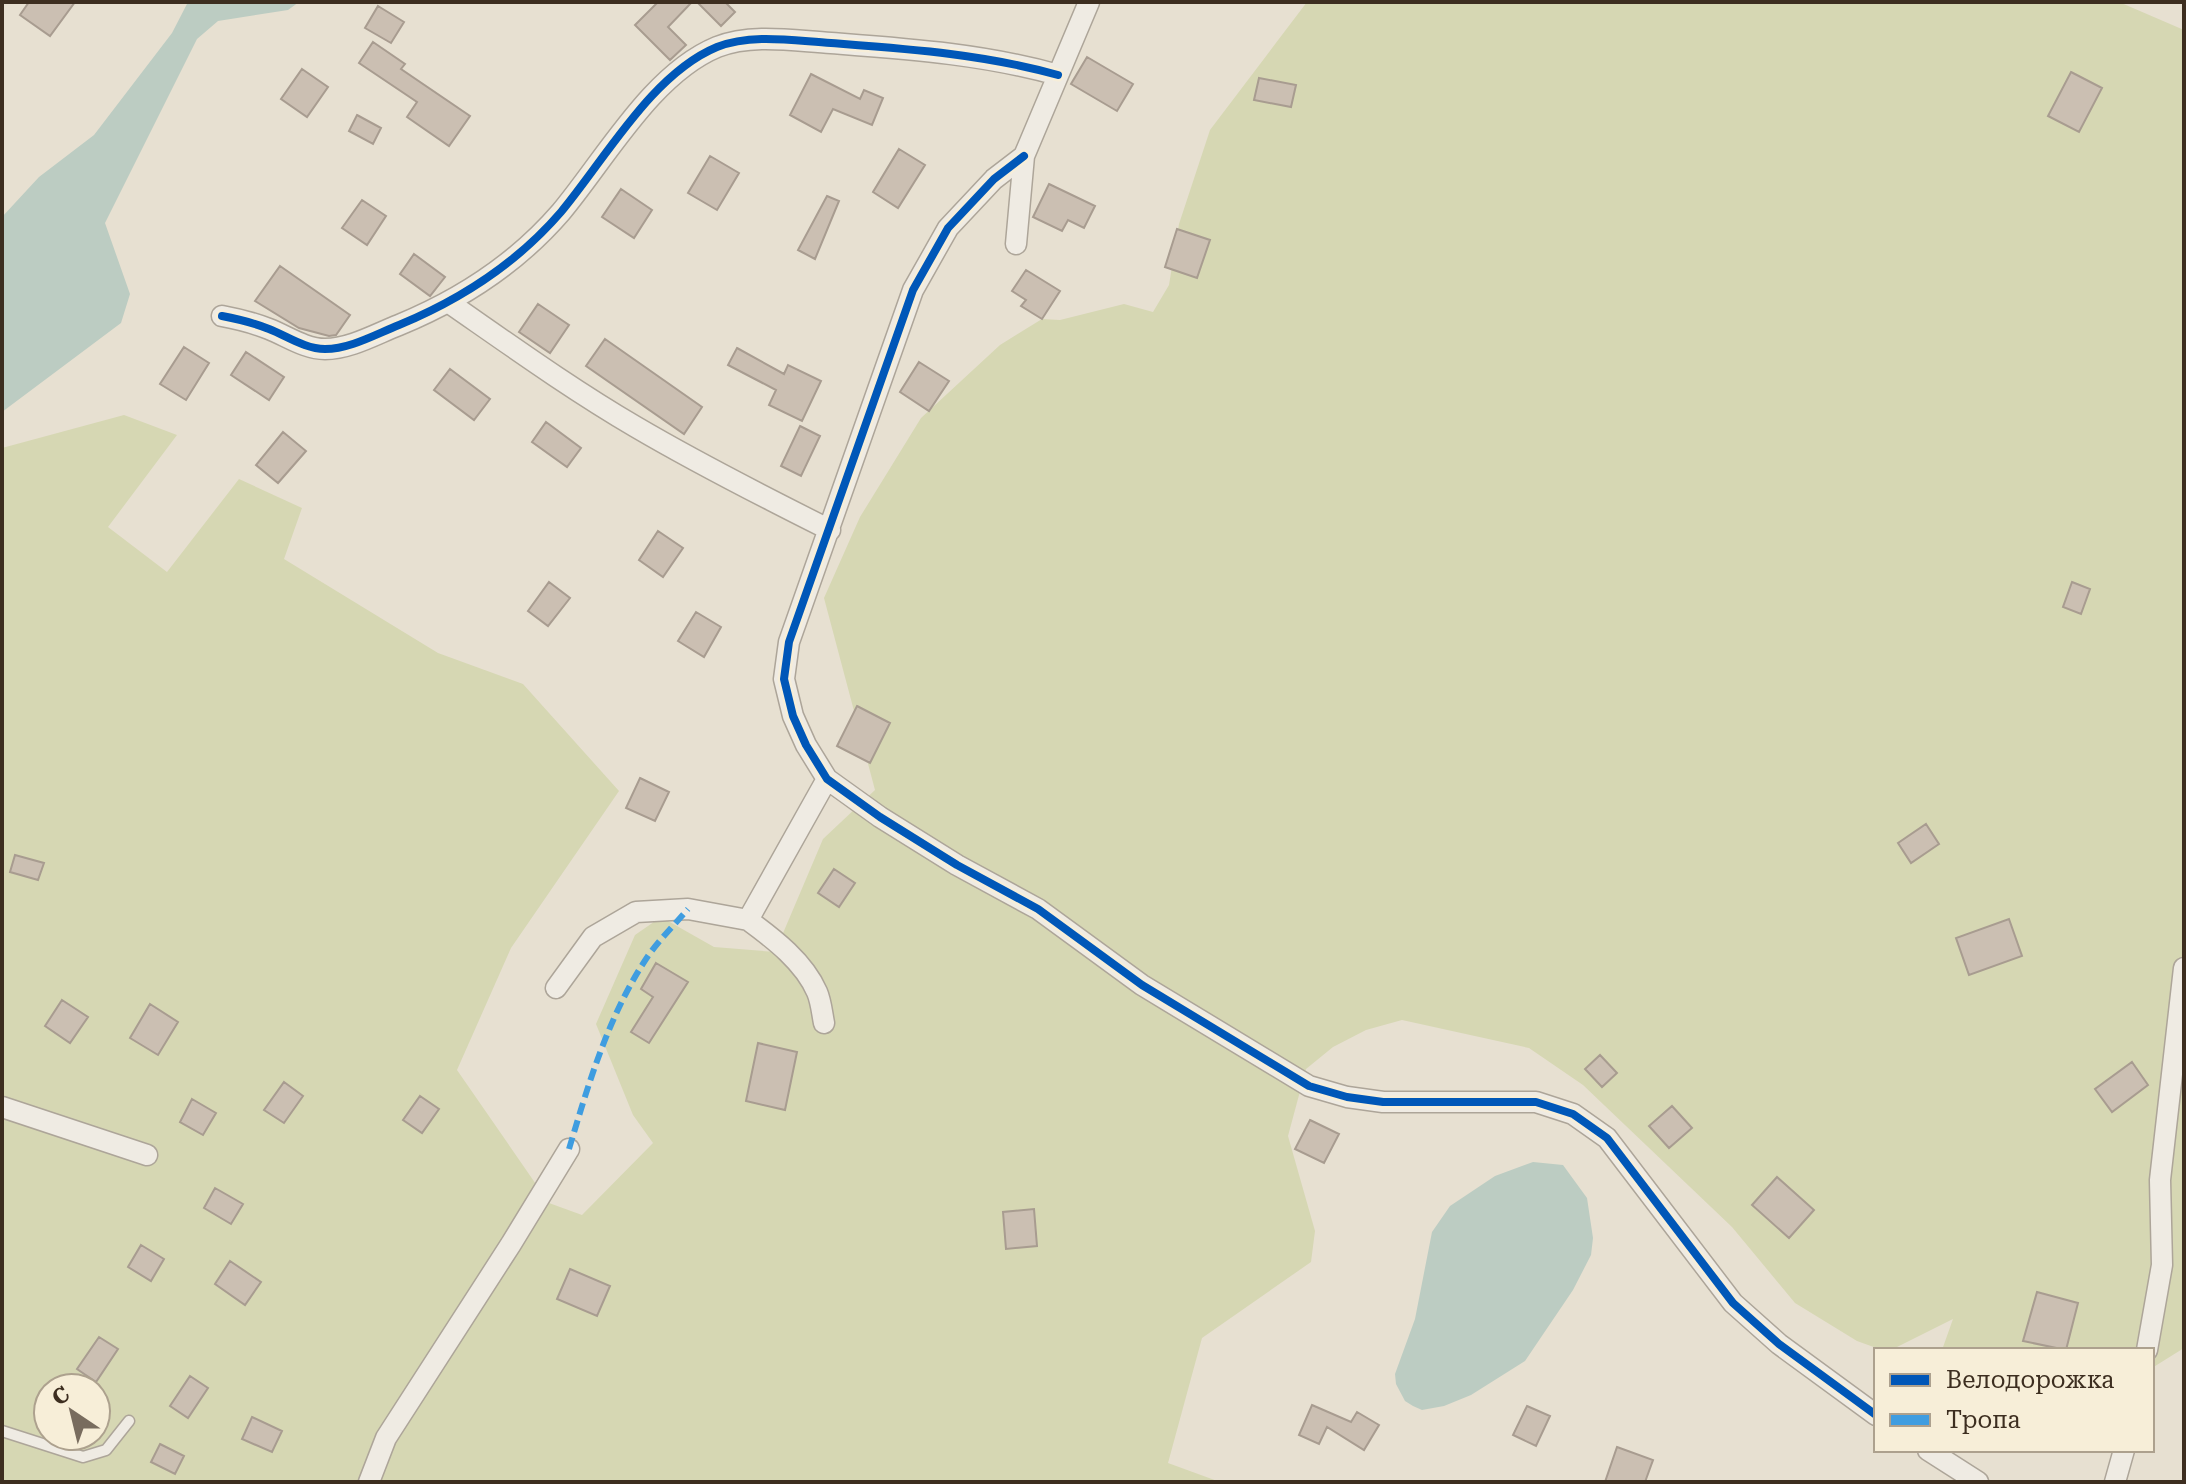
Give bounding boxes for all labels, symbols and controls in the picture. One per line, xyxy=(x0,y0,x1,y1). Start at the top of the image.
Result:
legend xyxy=(1874,1348,2154,1452)
text: Велодорожка xyxy=(1946,1366,2114,1394)
north arrow xyxy=(32,1372,112,1452)
text: С xyxy=(47,1381,74,1411)
text: Тропа xyxy=(1946,1406,2021,1434)

